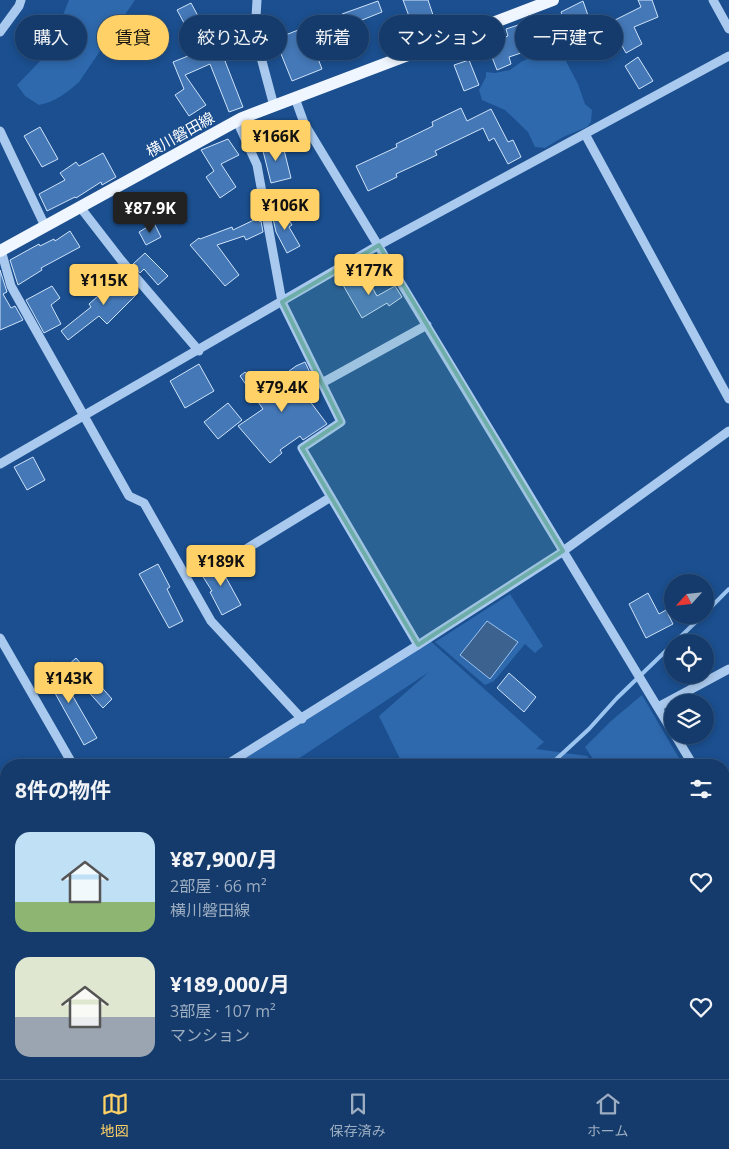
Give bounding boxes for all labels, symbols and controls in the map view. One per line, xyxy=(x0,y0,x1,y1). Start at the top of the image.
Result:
chip: 購入 xyxy=(15,15,87,60)
chip: 賃貸 xyxy=(97,15,169,60)
chip: 絞り込み xyxy=(179,15,287,60)
chip: 新着 xyxy=(297,15,369,60)
chip: マンション xyxy=(379,15,505,60)
chip: 一戸建て xyxy=(515,15,623,60)
street label: 横川磐田線 xyxy=(142,107,218,161)
pin: ¥166K xyxy=(241,120,311,162)
text: ¥166K xyxy=(252,125,300,147)
pin: ¥106K xyxy=(250,188,320,231)
pin: ¥87.9K xyxy=(109,192,191,234)
text: ¥106K xyxy=(261,194,309,216)
text: ¥87.9K xyxy=(124,197,176,219)
pin: ¥177K xyxy=(334,254,404,296)
text: ¥177K xyxy=(345,259,393,281)
pin: ¥115K xyxy=(69,264,139,306)
text: ¥115K xyxy=(80,269,128,291)
pin: ¥79.4K xyxy=(241,370,323,413)
text: ¥79.4K xyxy=(256,376,308,398)
pin: ¥189K xyxy=(186,544,256,587)
text: ¥189K xyxy=(197,550,245,572)
north arrow xyxy=(664,574,714,624)
map controls xyxy=(664,574,714,744)
button: locate xyxy=(664,634,714,684)
pin: ¥143K xyxy=(34,662,104,704)
text: ¥143K xyxy=(45,667,93,689)
button: layers xyxy=(664,694,714,744)
icon: filters xyxy=(687,775,715,803)
text: 8件の物件 xyxy=(15,776,111,804)
text: ¥87,900/月 xyxy=(170,845,278,873)
icon: home xyxy=(55,852,115,912)
icon: heart xyxy=(687,868,715,896)
text: 2部屋 · 66 m² xyxy=(170,875,267,897)
text: 横川磐田線 xyxy=(170,899,250,921)
text: ¥189,000/月 xyxy=(170,970,290,998)
icon: home xyxy=(55,977,115,1037)
icon: heart xyxy=(687,993,715,1021)
text: 3部屋 · 107 m² xyxy=(170,1000,276,1022)
text: マンション xyxy=(170,1024,250,1046)
tab: 地図 xyxy=(101,1090,129,1140)
tab: 保存済み xyxy=(330,1090,386,1140)
tab: ホーム xyxy=(587,1090,628,1140)

